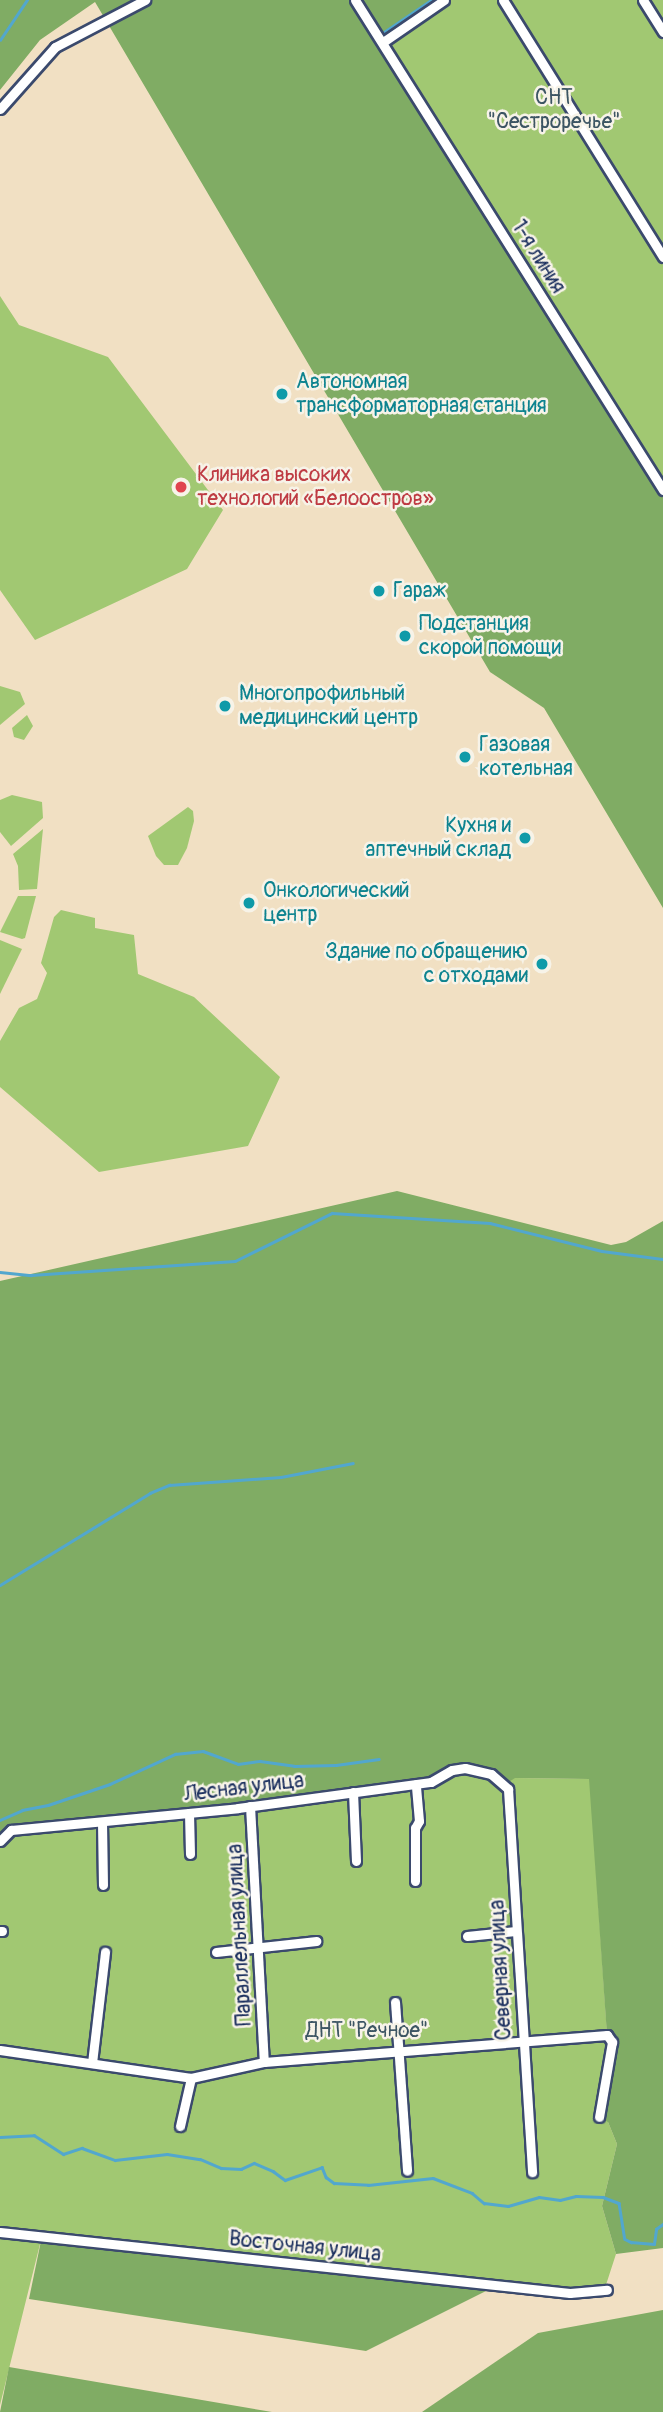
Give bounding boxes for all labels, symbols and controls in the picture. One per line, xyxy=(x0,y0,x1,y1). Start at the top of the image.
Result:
park label: СНТ "Сестроречье" xyxy=(487,85,621,135)
street label: 1-я линия xyxy=(506,216,570,298)
place label: Автономная трансформаторная станция xyxy=(296,369,547,419)
marker: Автономная трансформаторная станция xyxy=(274,386,290,402)
place label: Клиника высоких технологий «Белоостров» xyxy=(197,462,434,512)
marker: Клиника высоких технологий «Белоостров» xyxy=(171,477,191,497)
place label: Гараж xyxy=(393,578,446,604)
marker: Гараж xyxy=(371,583,387,599)
place label: Подстанция скорой помощи xyxy=(419,611,561,661)
marker: Подстанция скорой помощи xyxy=(397,628,413,644)
place label: Многопрофильный медицинский центр xyxy=(239,681,418,731)
marker: Многопрофильный медицинский центр xyxy=(217,698,233,714)
place label: Газовая котельная xyxy=(479,732,573,782)
marker: Газовая котельная xyxy=(457,749,473,765)
place label: Кухня и аптечный склад xyxy=(366,813,511,863)
marker: Кухня и аптечный склад xyxy=(517,830,533,846)
place label: Онкологический центр xyxy=(263,878,410,928)
marker: Онкологический центр xyxy=(241,895,257,911)
place label: Здание по обращению с отходами xyxy=(325,939,528,989)
marker: Здание по обращению с отходами xyxy=(534,956,550,972)
street label: Лесная улица xyxy=(183,1768,305,1808)
street label: Параллельная улица xyxy=(223,1843,257,2027)
street label: Северная улица xyxy=(485,1899,517,2041)
park label: ДНТ "Речное" xyxy=(306,2018,428,2044)
street label: Восточная улица xyxy=(228,2226,382,2268)

